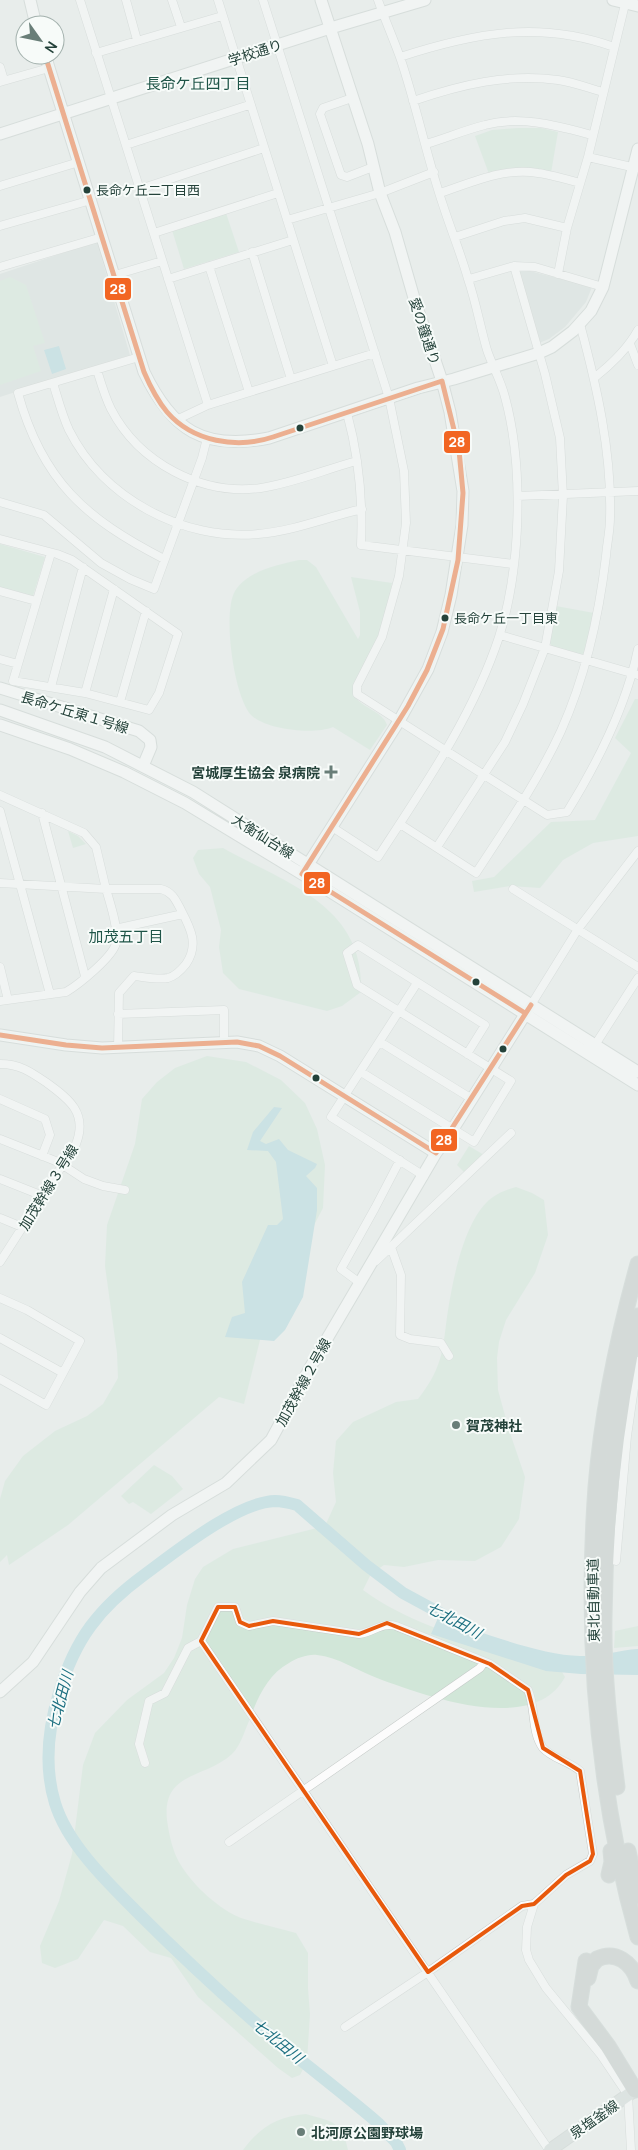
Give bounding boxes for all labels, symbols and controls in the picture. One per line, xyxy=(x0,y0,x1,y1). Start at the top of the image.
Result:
north arrow xyxy=(15,15,65,65)
street label: 学校通り xyxy=(225,34,285,70)
text: N xyxy=(41,38,62,57)
district label: 長命ケ丘四丁目 xyxy=(145,73,251,94)
place label: 長命ケ丘二丁目西 xyxy=(96,181,200,199)
marker: 長命ケ丘二丁目西 xyxy=(82,185,92,195)
line badge: 28 xyxy=(104,277,132,301)
text: 28 xyxy=(110,279,126,298)
street label: 愛の鐘通り xyxy=(405,295,445,367)
unlabelled marker xyxy=(295,423,305,433)
line badge: 28 xyxy=(443,430,471,454)
text: 28 xyxy=(449,432,465,451)
place label: 長命ケ丘一丁目東 xyxy=(454,609,558,627)
marker: 長命ケ丘一丁目東 xyxy=(440,613,450,623)
street label: 長命ケ丘東１号線 xyxy=(19,687,131,737)
place label: 宮城厚生協会 泉病院 xyxy=(191,763,320,782)
marker: 宮城厚生協会 泉病院 xyxy=(324,765,338,779)
street label: 大衡仙台線 xyxy=(228,809,298,863)
line badge: 28 xyxy=(303,871,331,895)
text: 28 xyxy=(309,873,325,892)
district label: 加茂五丁目 xyxy=(88,926,164,947)
unlabelled marker xyxy=(471,977,481,987)
unlabelled marker xyxy=(498,1044,508,1054)
unlabelled marker xyxy=(311,1073,321,1083)
line badge: 28 xyxy=(430,1128,458,1152)
text: 28 xyxy=(436,1130,452,1149)
street label: 加茂幹線３号線 xyxy=(14,1140,82,1234)
street label: 加茂幹線２号線 xyxy=(271,1335,335,1429)
place label: 賀茂神社 xyxy=(466,1416,522,1435)
marker: 賀茂神社 xyxy=(450,1419,462,1431)
street label: 東北自動車道 xyxy=(583,1558,603,1642)
water label: 七北田川 xyxy=(423,1597,487,1644)
water label: 七北田川 xyxy=(42,1666,78,1732)
water label: 七北田川 xyxy=(248,2014,309,2069)
street label: 泉塩釜線 xyxy=(566,2095,622,2143)
place label: 北河原公園野球場 xyxy=(311,2123,423,2142)
marker: 北河原公園野球場 xyxy=(295,2126,307,2138)

